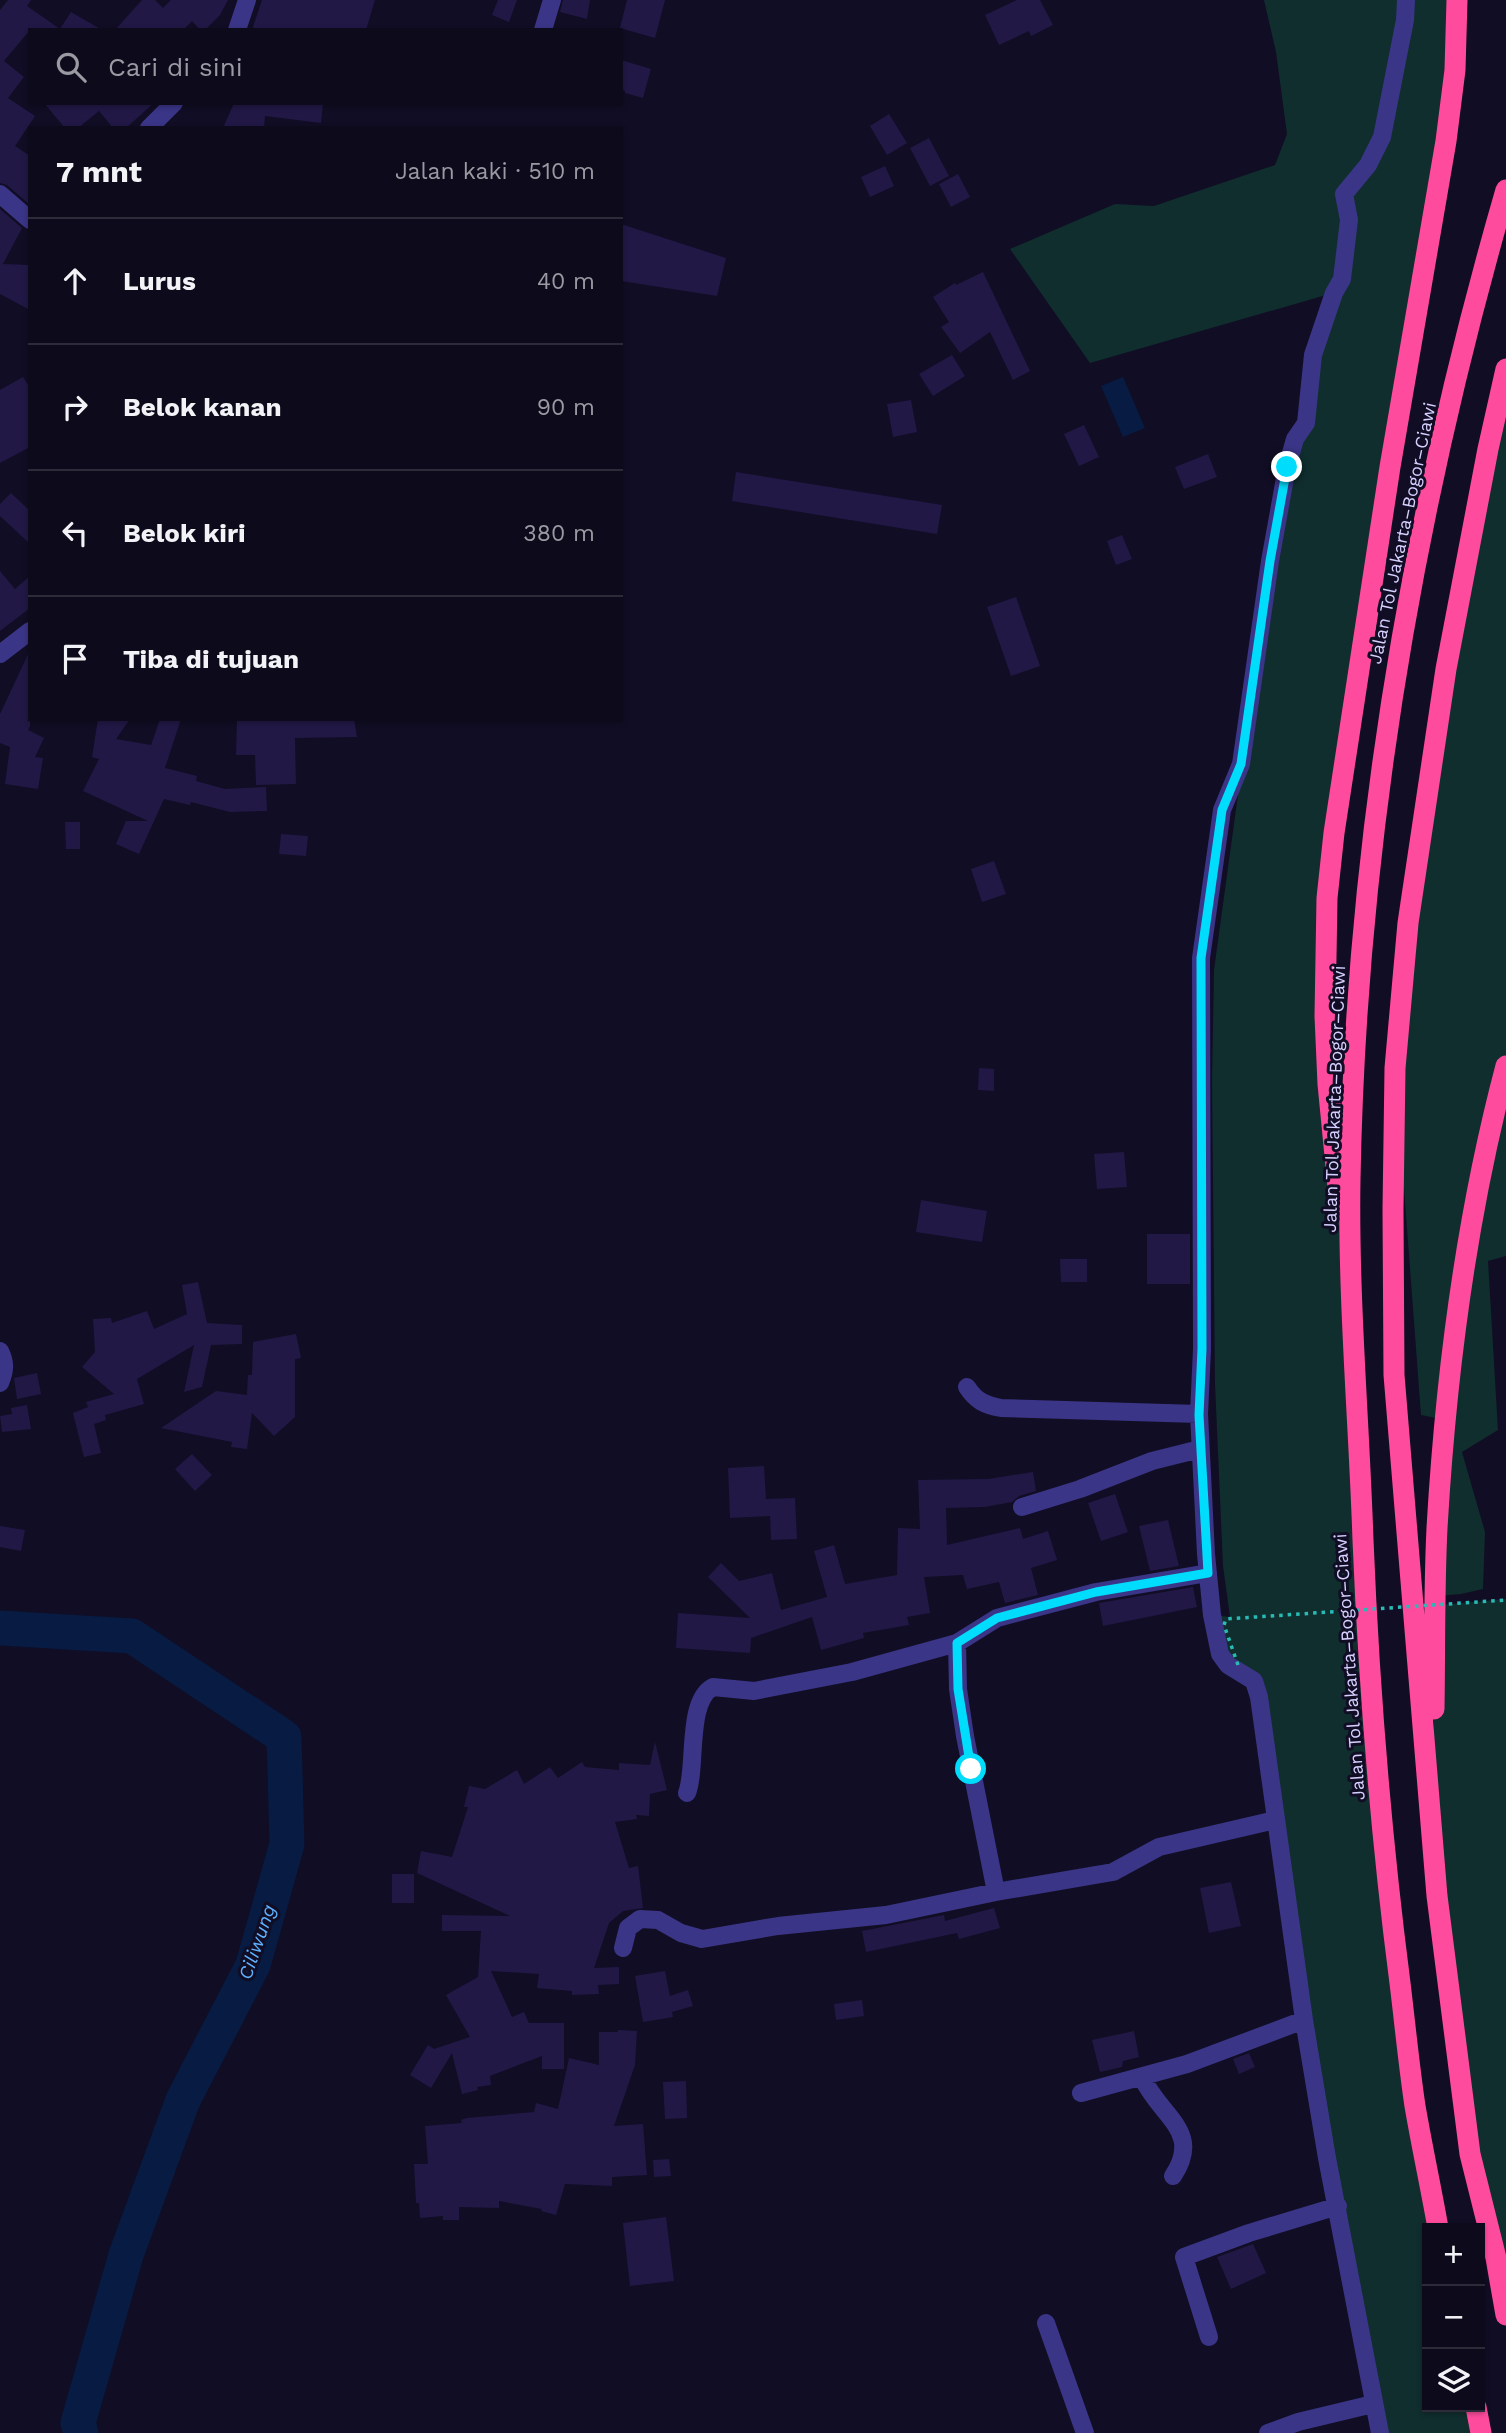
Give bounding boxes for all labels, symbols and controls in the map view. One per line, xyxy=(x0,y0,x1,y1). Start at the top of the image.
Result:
search box xyxy=(28,28,623,105)
icon: search xyxy=(52,48,90,86)
text: Cari di sini xyxy=(108,52,243,82)
text: 7 mnt xyxy=(56,154,142,189)
text: Jalan kaki · 510 m xyxy=(395,158,595,185)
icon: ahead xyxy=(56,262,94,300)
text: Lurus xyxy=(123,266,196,296)
text: 40 m xyxy=(537,268,595,295)
icon: right xyxy=(56,388,94,426)
text: Belok kanan xyxy=(123,392,282,422)
text: 90 m xyxy=(537,394,595,421)
street label: Jalan Tol Jakarta–Bogor–Ciawi xyxy=(1364,400,1440,666)
route end xyxy=(1271,451,1302,482)
icon: left xyxy=(56,514,94,552)
text: Belok kiri xyxy=(123,518,246,548)
text: 380 m xyxy=(523,520,595,547)
icon: arrive xyxy=(56,640,94,678)
text: Tiba di tujuan xyxy=(123,644,299,674)
street label: Jalan Tol Jakarta–Bogor–Ciawi xyxy=(1319,965,1349,1233)
street label: Jalan Tol Jakarta–Bogor–Ciawi xyxy=(1329,1533,1369,1801)
route start xyxy=(955,1753,986,1784)
water label: Ciliwung xyxy=(233,1901,281,1983)
map controls xyxy=(1422,2223,1485,2412)
button: + xyxy=(1422,2223,1485,2286)
button: − xyxy=(1422,2286,1485,2349)
button: layers xyxy=(1422,2349,1485,2412)

